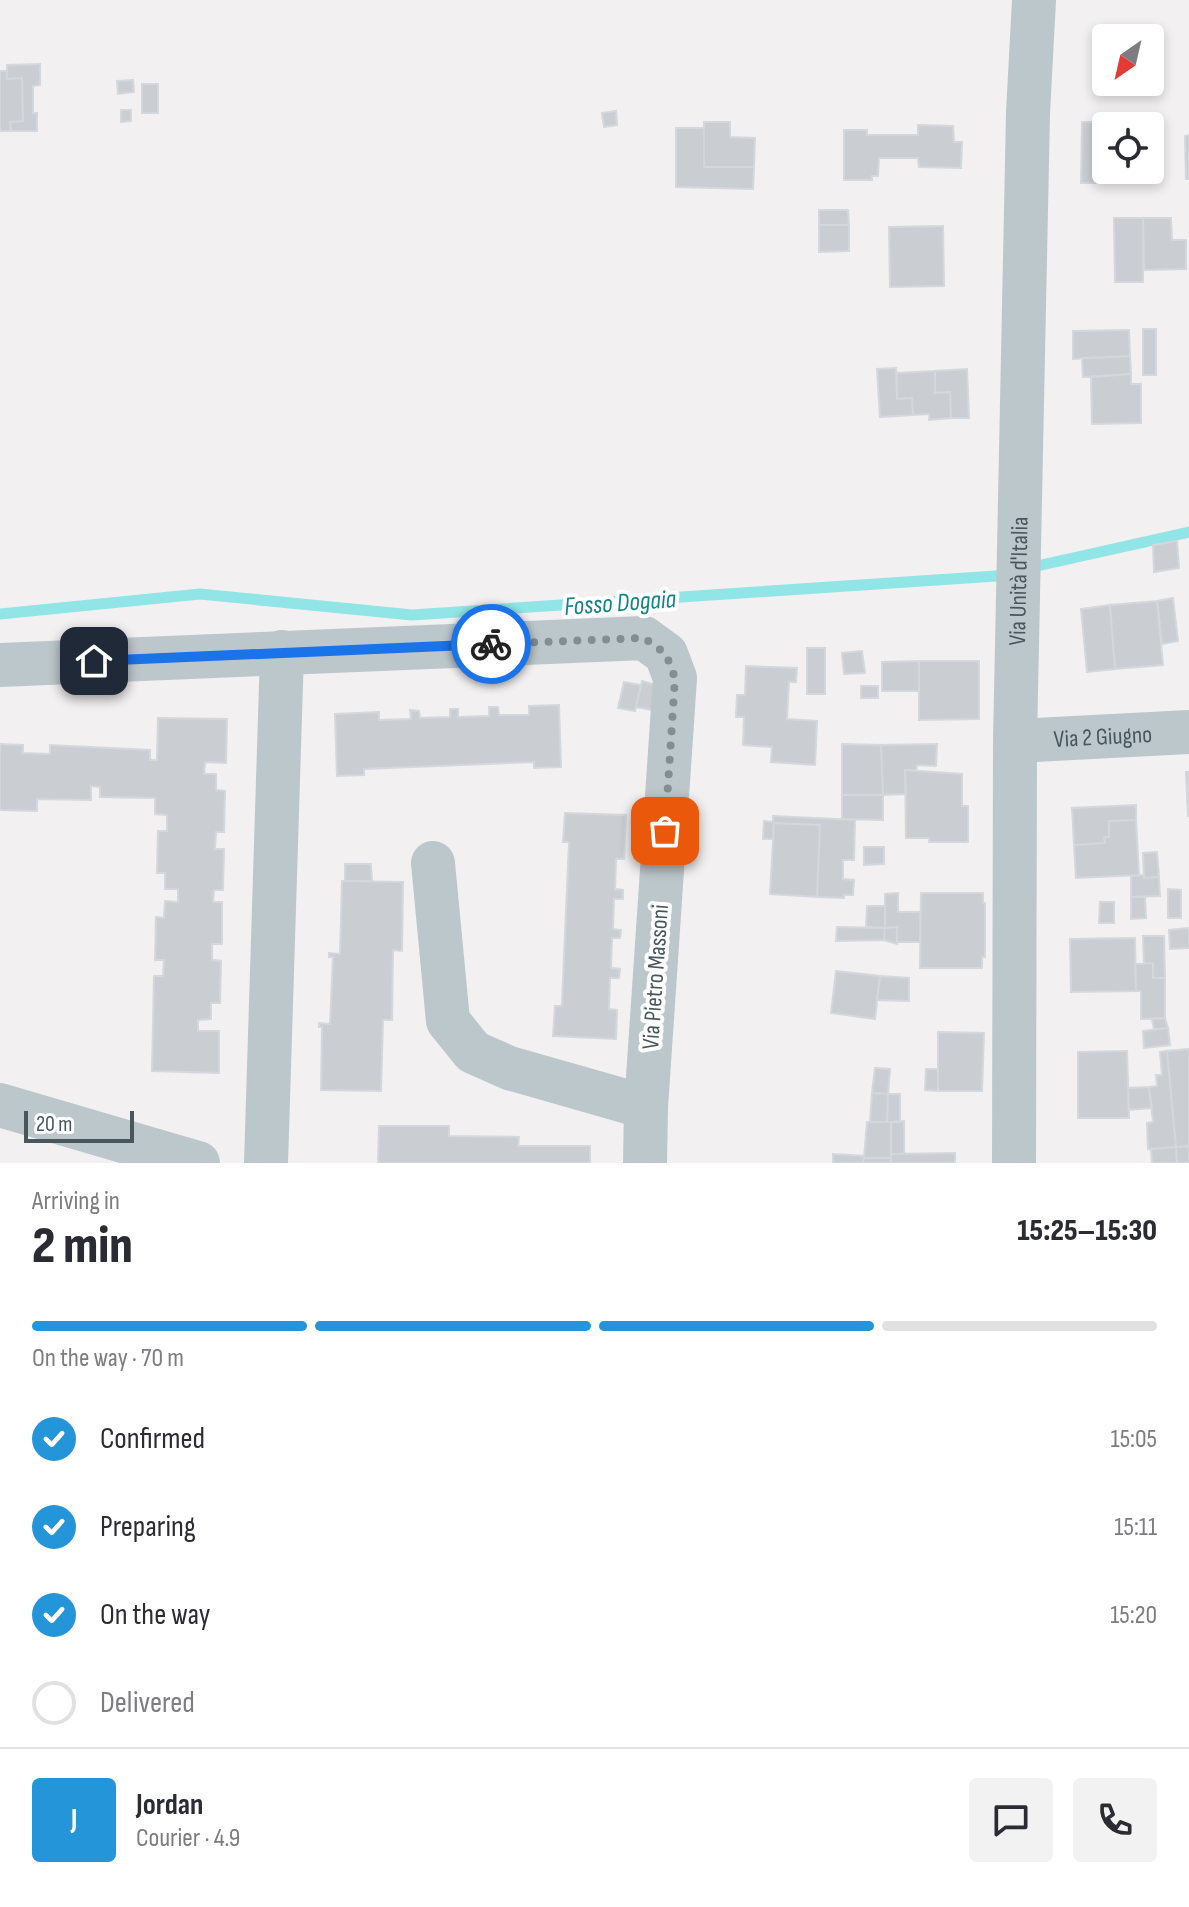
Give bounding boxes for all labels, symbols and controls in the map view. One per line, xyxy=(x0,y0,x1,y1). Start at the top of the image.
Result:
north arrow xyxy=(1092,24,1164,96)
map controls xyxy=(1092,24,1164,184)
button: locate xyxy=(1092,112,1164,184)
street label: Via Unità d'Italia xyxy=(1003,516,1035,646)
water label: Fosso Dogaia xyxy=(563,584,678,623)
courier xyxy=(451,604,531,684)
icon: bike xyxy=(469,622,513,666)
pin xyxy=(60,627,128,695)
icon: home xyxy=(72,639,116,683)
street label: Via 2 Giugno xyxy=(1053,720,1153,754)
pin xyxy=(631,797,699,865)
icon: bag xyxy=(643,809,687,853)
street label: Via Pietro Massoni xyxy=(636,904,675,1050)
scale bar xyxy=(24,1107,134,1143)
text: 20 m xyxy=(36,1111,73,1138)
text: Arriving in xyxy=(32,1186,120,1217)
text: 15:25–15:30 xyxy=(1017,1213,1157,1249)
text: 2 min xyxy=(32,1215,133,1278)
text: On the way · 70 m xyxy=(32,1343,184,1374)
icon: check xyxy=(32,1417,76,1461)
text: Confirmed xyxy=(100,1421,205,1457)
text: 15:05 xyxy=(1111,1424,1157,1455)
icon: check xyxy=(32,1505,76,1549)
text: Preparing xyxy=(100,1509,196,1545)
text: 15:11 xyxy=(1114,1512,1157,1543)
icon: check xyxy=(32,1593,76,1637)
text: On the way xyxy=(100,1597,210,1633)
text: 15:20 xyxy=(1110,1600,1157,1631)
text: Delivered xyxy=(100,1685,195,1721)
button: chat xyxy=(969,1778,1053,1862)
button: phone xyxy=(1073,1778,1157,1862)
text: Jordan xyxy=(136,1787,203,1823)
text: J xyxy=(71,1802,77,1838)
text: Courier · 4.9 xyxy=(136,1823,240,1854)

